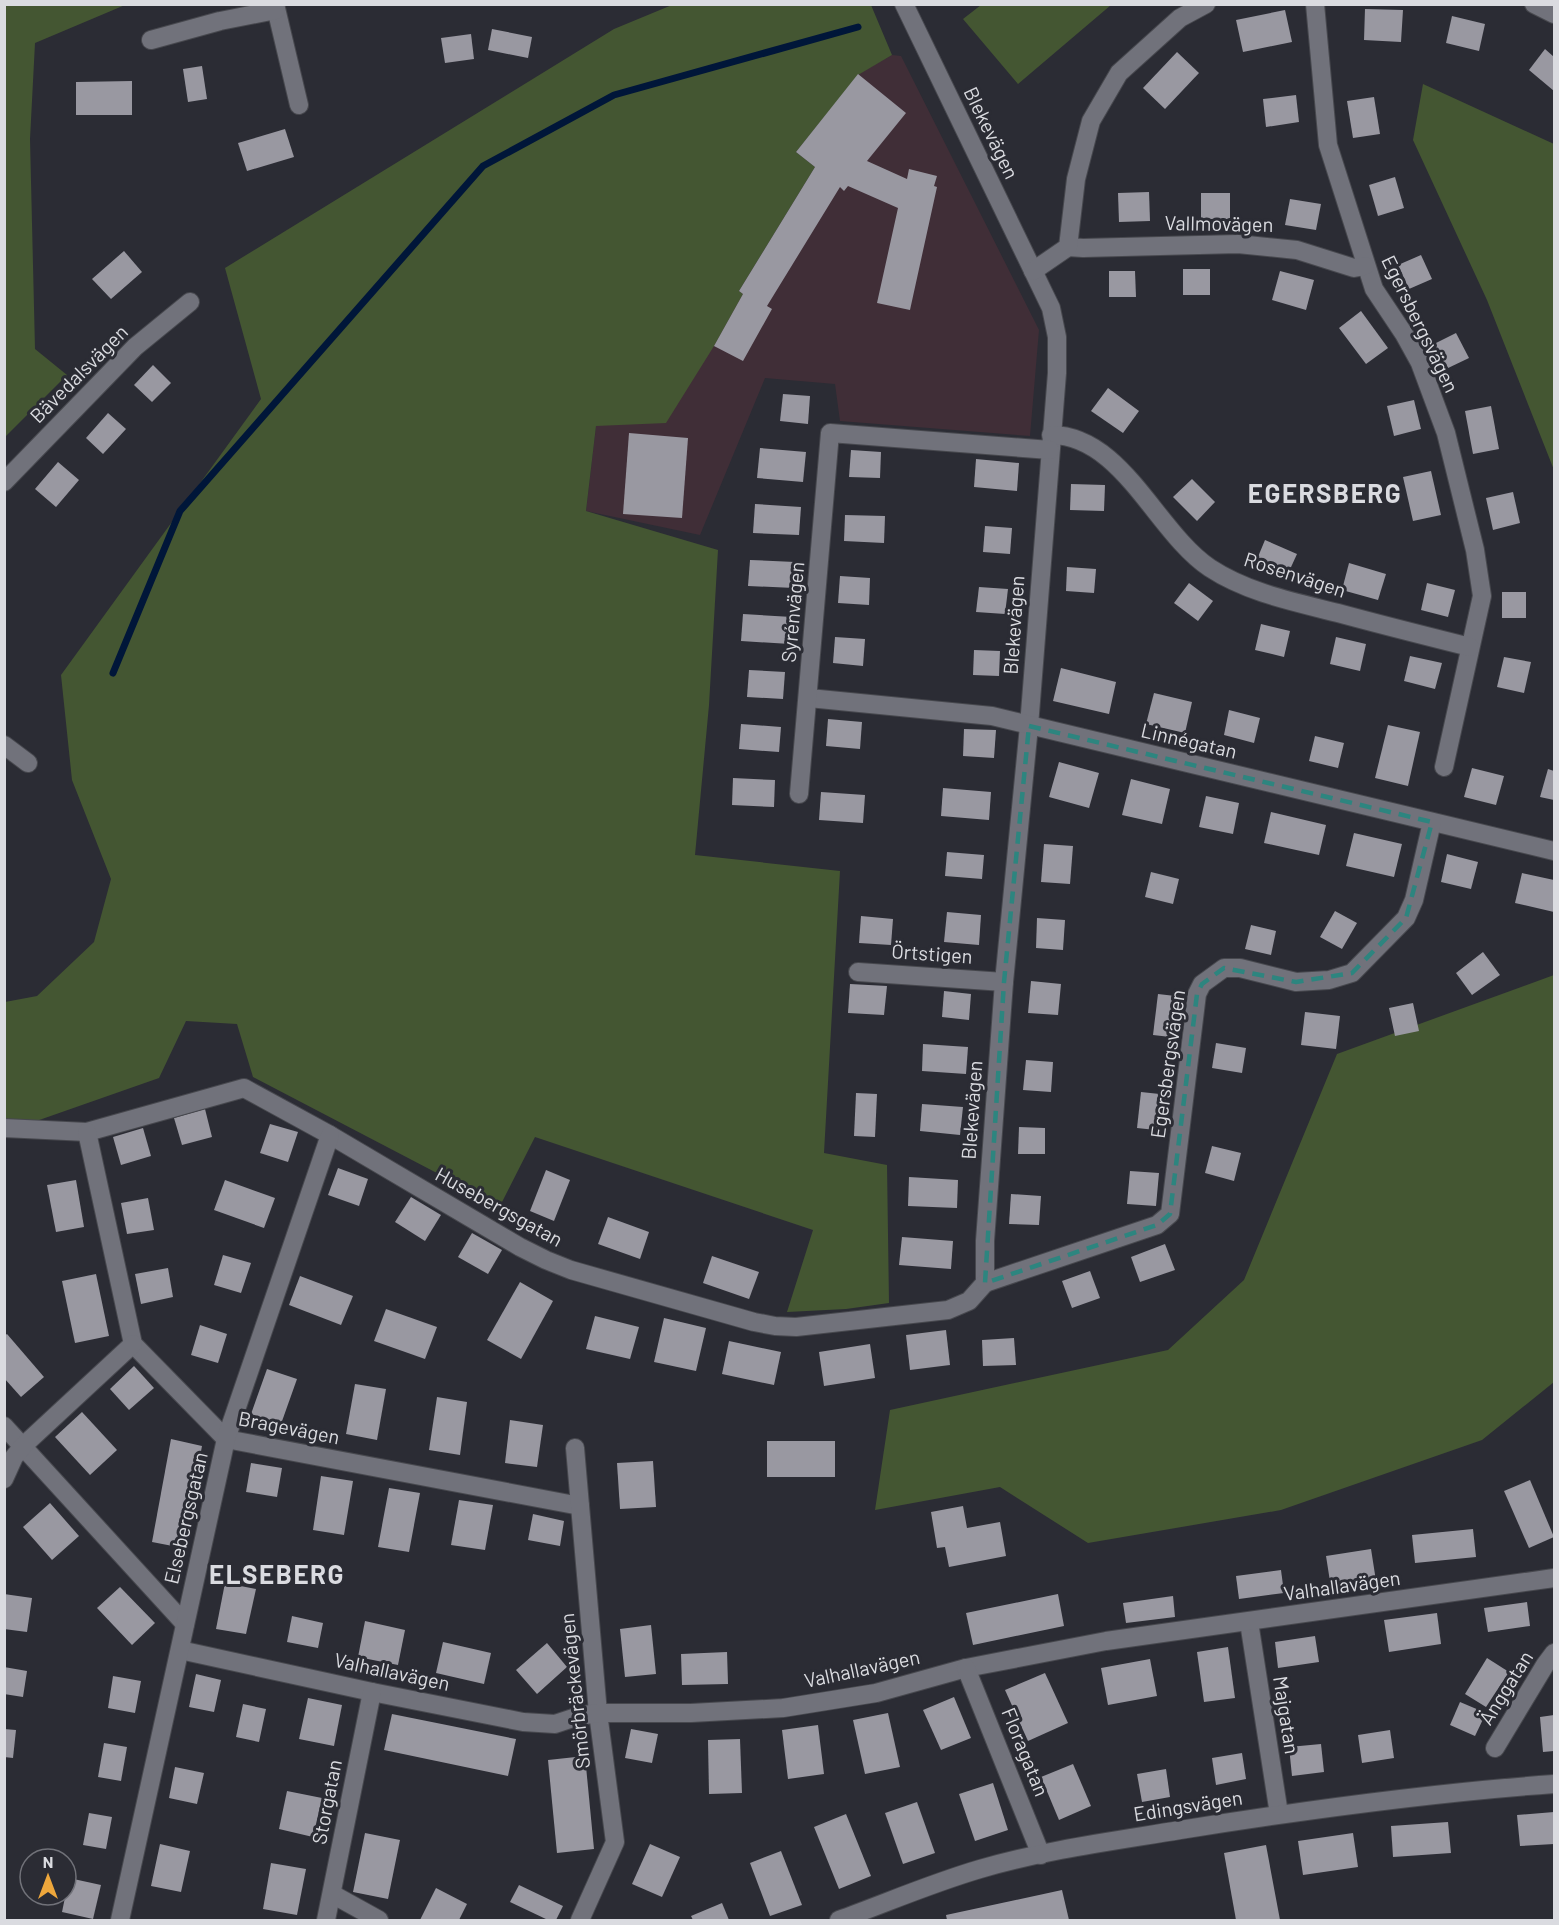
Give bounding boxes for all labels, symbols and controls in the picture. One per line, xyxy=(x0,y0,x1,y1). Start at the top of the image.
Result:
street label: Blekevägen xyxy=(959,83,1024,183)
street label: Vallmovägen xyxy=(1164,210,1274,236)
street label: Egersbergsvägen xyxy=(1377,251,1465,396)
street label: Bävedalsvägen xyxy=(24,319,132,427)
district label: EGERSBERG xyxy=(1248,477,1402,508)
street label: Rosenvägen xyxy=(1241,546,1349,602)
street label: Syrénvägen xyxy=(776,561,808,663)
street label: Blekevägen xyxy=(998,574,1028,675)
street label: Linnégatan xyxy=(1139,717,1240,763)
street label: Örtstigen xyxy=(891,938,974,968)
street label: Egersbergsvägen xyxy=(1145,988,1189,1140)
street label: Blekevägen xyxy=(956,1059,986,1160)
street label: Husebergsgatan xyxy=(432,1161,567,1251)
street label: Bragevägen xyxy=(236,1405,342,1449)
street label: Elsebergsgatan xyxy=(158,1449,212,1586)
district label: ELSEBERG xyxy=(209,1558,345,1589)
street label: Valhallavägen xyxy=(1282,1565,1402,1605)
street label: Smörbräckevägen xyxy=(554,1612,594,1770)
street label: Valhallavägen xyxy=(802,1644,922,1692)
street label: Änggatan xyxy=(1473,1646,1537,1729)
street label: Valhallavägen xyxy=(332,1647,452,1695)
street label: Majgatan xyxy=(1269,1674,1305,1756)
street label: Floragatan xyxy=(997,1704,1055,1799)
street label: Storgatan xyxy=(306,1757,346,1846)
street label: Edingsvägen xyxy=(1132,1785,1244,1825)
north arrow xyxy=(18,1847,78,1907)
text: N xyxy=(43,1852,53,1871)

